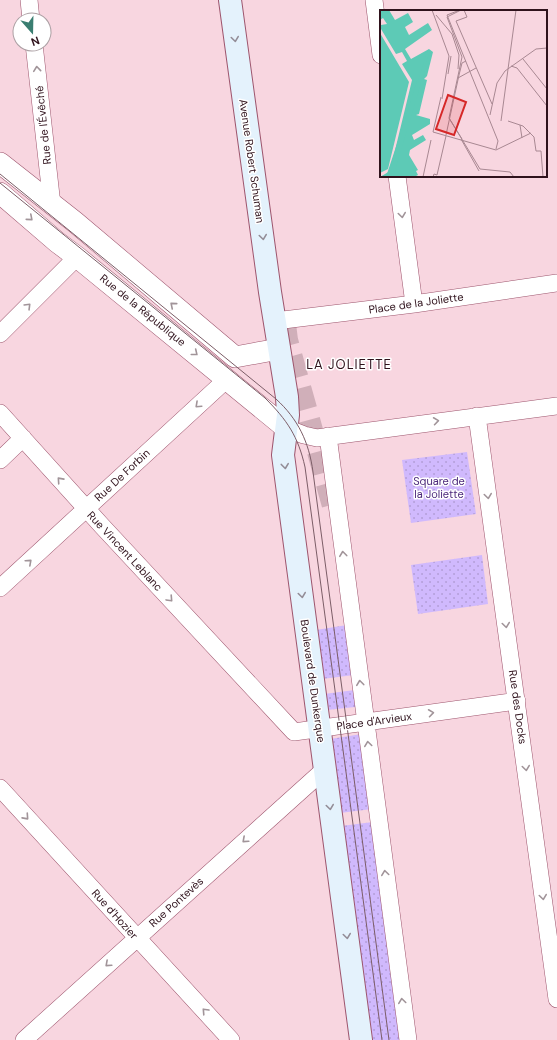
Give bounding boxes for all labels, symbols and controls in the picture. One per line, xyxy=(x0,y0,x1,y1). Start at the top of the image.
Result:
inset map xyxy=(380,10,547,177)
north arrow xyxy=(12,12,52,52)
text: N xyxy=(29,33,42,49)
one-way arrow xyxy=(230,36,239,42)
one-way arrow xyxy=(33,66,42,72)
street label: Rue de l'Évêché xyxy=(32,85,54,165)
street label: Avenue Robert Schuman xyxy=(236,98,268,224)
one-way arrow xyxy=(397,212,406,218)
one-way arrow xyxy=(25,214,32,221)
one-way arrow xyxy=(258,234,267,240)
street label: Rue de la République xyxy=(97,271,189,349)
street label: Place de la Joliette xyxy=(368,289,464,317)
one-way arrow xyxy=(170,302,178,309)
one-way arrow xyxy=(23,303,30,311)
one-way arrow xyxy=(191,349,198,356)
district label: LA JOLIETTE xyxy=(306,356,392,373)
one-way arrow xyxy=(196,400,203,407)
one-way arrow xyxy=(433,417,439,426)
street label: Rue De Forbin xyxy=(91,446,153,504)
one-way arrow xyxy=(280,463,289,469)
park label: Square de la Joliette xyxy=(413,474,465,501)
one-way arrow xyxy=(57,477,64,484)
one-way arrow xyxy=(483,493,492,500)
street label: Rue Vincent Leblanc xyxy=(84,508,166,594)
one-way arrow xyxy=(339,551,348,557)
one-way arrow xyxy=(24,559,32,567)
one-way arrow xyxy=(297,592,306,598)
one-way arrow xyxy=(165,594,172,601)
street label: Boulevard de Dunkerque xyxy=(297,619,329,743)
one-way arrow xyxy=(501,622,510,628)
street label: Rue des Docks xyxy=(506,669,530,745)
one-way arrow xyxy=(356,680,365,686)
street label: Place d'Arvieux xyxy=(335,709,413,733)
one-way arrow xyxy=(428,709,434,718)
one-way arrow xyxy=(364,741,373,747)
one-way arrow xyxy=(521,765,530,771)
one-way arrow xyxy=(325,804,334,810)
one-way arrow xyxy=(22,812,29,819)
one-way arrow xyxy=(242,835,250,842)
one-way arrow xyxy=(381,869,390,876)
street label: Rue Pontevès xyxy=(146,874,206,930)
street label: Rue d'Hozier xyxy=(89,886,141,942)
one-way arrow xyxy=(538,894,547,900)
one-way arrow xyxy=(342,933,351,939)
one-way arrow xyxy=(105,959,113,966)
one-way arrow xyxy=(398,998,407,1004)
one-way arrow xyxy=(202,1008,209,1016)

